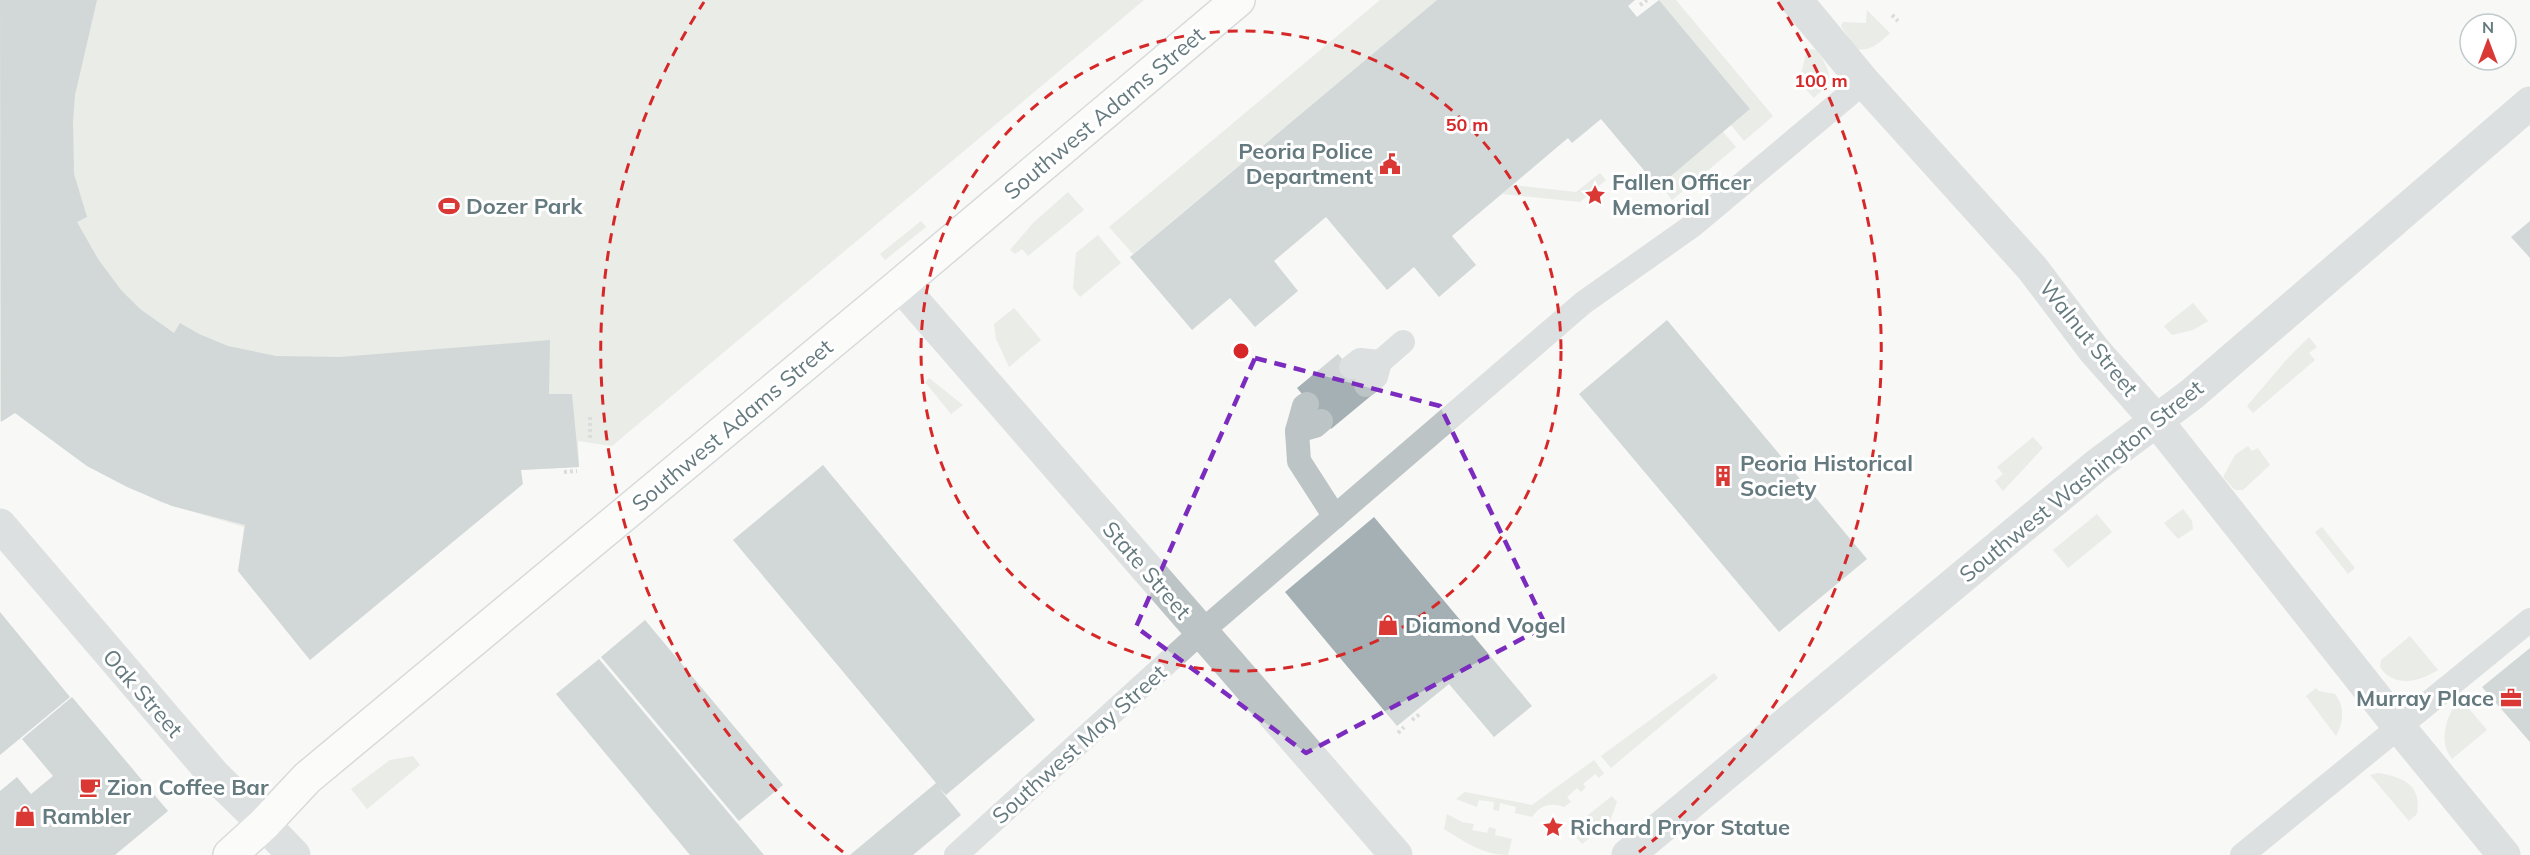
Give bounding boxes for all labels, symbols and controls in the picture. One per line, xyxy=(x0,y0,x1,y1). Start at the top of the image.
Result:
north arrow xyxy=(2458,12,2518,72)
text: N xyxy=(2482,17,2494,37)
street label: Southwest Adams Street xyxy=(998,20,1210,205)
text: 100 m xyxy=(1794,69,1848,92)
text: 50 m xyxy=(1446,113,1488,136)
place label: Peoria Police Department xyxy=(1238,137,1373,190)
public building icon: Peoria Police Department xyxy=(1378,152,1402,176)
place label: Fallen Officer Memorial xyxy=(1612,168,1751,221)
place icon: Fallen Officer Memorial xyxy=(1583,183,1607,207)
place label: Dozer Park xyxy=(466,192,583,220)
sports icon: Dozer Park xyxy=(437,194,461,218)
street label: Walnut Street xyxy=(2034,274,2145,402)
street label: Southwest Adams Street xyxy=(626,332,838,517)
centre of rings xyxy=(1231,341,1251,361)
street label: Southwest Washington Street xyxy=(1953,374,2209,588)
place label: Peoria Historical Society xyxy=(1740,449,1913,502)
building icon: Peoria Historical Society xyxy=(1711,464,1735,488)
street label: State Street xyxy=(1097,515,1197,625)
place label: Diamond Vogel xyxy=(1405,611,1566,639)
shop icon: Diamond Vogel xyxy=(1376,613,1400,637)
street label: Oak Street xyxy=(97,643,189,743)
street label: Southwest May Street xyxy=(986,658,1172,830)
place label: Murray Place xyxy=(2356,684,2494,712)
office icon: Murray Place xyxy=(2499,686,2523,710)
place label: Zion Coffee Bar xyxy=(107,773,269,801)
cafe icon: Zion Coffee Bar xyxy=(78,775,102,799)
place label: Rambler xyxy=(42,802,131,830)
shop icon: Rambler xyxy=(13,804,37,828)
place label: Richard Pryor Statue xyxy=(1570,813,1790,841)
place icon: Richard Pryor Statue xyxy=(1541,815,1565,839)

